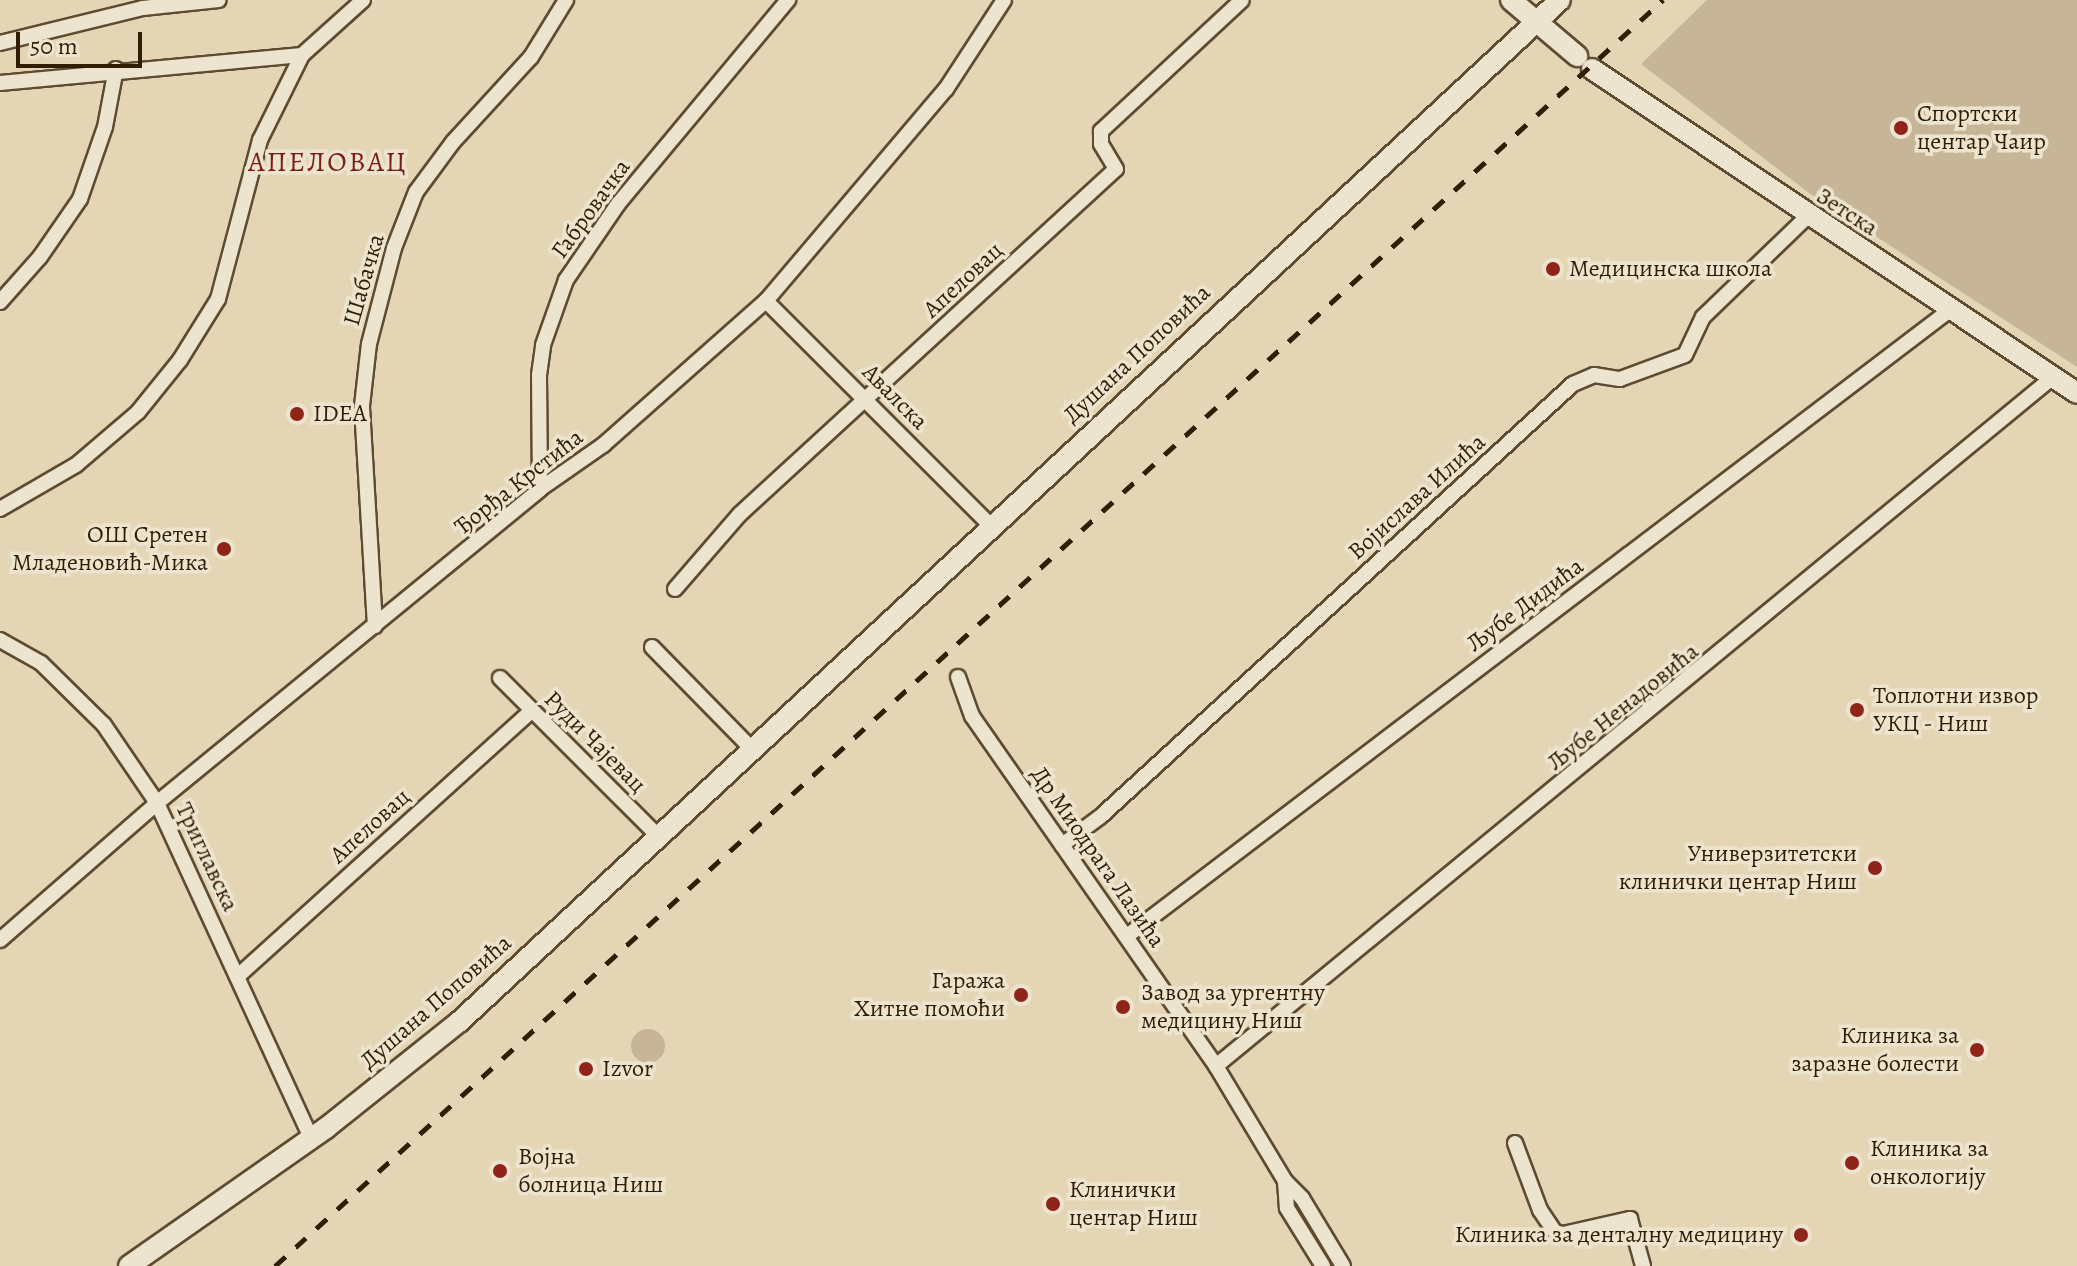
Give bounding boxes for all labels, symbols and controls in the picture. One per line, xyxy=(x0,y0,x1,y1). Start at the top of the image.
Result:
scale bar xyxy=(20,16,146,66)
text: 50 m xyxy=(30,30,78,62)
place label: Спортски центар Чаир xyxy=(1917,100,2046,156)
marker: Спортски центар Чаир xyxy=(1892,119,1910,137)
district label: АПЕЛОВАЦ xyxy=(248,145,408,179)
street label: Габровачка xyxy=(545,154,637,264)
street label: Зетска xyxy=(1811,182,1883,242)
street label: Шабачка xyxy=(337,231,391,329)
street label: Апеловац xyxy=(917,236,1009,324)
place label: Медицинска школа xyxy=(1569,255,1772,283)
marker: Медицинска школа xyxy=(1544,260,1562,278)
street label: Душана Поповића xyxy=(1057,278,1217,430)
street label: Авалска xyxy=(856,358,934,436)
place label: IDEA xyxy=(313,400,367,428)
marker: IDEA xyxy=(288,405,306,423)
street label: Ђорђа Крстића xyxy=(449,423,589,541)
street label: Војислава Илића xyxy=(1342,428,1492,566)
place label: ОШ Сретен Младеновић-Мика xyxy=(12,521,208,577)
marker: ОШ Сретен Младеновић-Мика xyxy=(215,540,233,558)
street label: Љубе Дидића xyxy=(1461,552,1589,658)
street label: Љубе Ненадовића xyxy=(1541,637,1705,777)
place label: Топлотни извор УКЦ - Ниш xyxy=(1873,682,2038,738)
street label: Руди Чајевац xyxy=(538,685,652,799)
marker: Топлотни извор УКЦ - Ниш xyxy=(1848,701,1866,719)
street label: Др Миодрага Лазића xyxy=(1025,761,1171,953)
street label: Апеловац xyxy=(324,783,416,869)
street label: Триглавска xyxy=(169,798,245,916)
place label: Универзитетски клинички центар Ниш xyxy=(1619,840,1857,896)
marker: Универзитетски клинички центар Ниш xyxy=(1864,857,1886,879)
street label: Душана Поповића xyxy=(355,929,517,1075)
place label: Гаража Хитне помоћи xyxy=(854,967,1005,1023)
place label: Завод за ургентну медицину Ниш xyxy=(1141,979,1325,1035)
marker: Гаража Хитне помоћи xyxy=(1012,986,1030,1004)
marker: Завод за ургентну медицину Ниш xyxy=(1112,996,1134,1018)
place label: Клиника за заразне болести xyxy=(1791,1022,1959,1078)
marker: Клиника за заразне болести xyxy=(1966,1039,1988,1061)
place label: Izvor xyxy=(602,1055,653,1083)
marker: Izvor xyxy=(577,1060,595,1078)
place label: Клиника за онкологију xyxy=(1870,1135,1988,1191)
place label: Војна болница Ниш xyxy=(518,1143,663,1199)
marker: Клиника за онкологију xyxy=(1841,1152,1863,1174)
marker: Војна болница Ниш xyxy=(489,1160,511,1182)
place label: Клинички центар Ниш xyxy=(1069,1176,1198,1232)
marker: Клинички центар Ниш xyxy=(1044,1195,1062,1213)
place label: Клиника за денталну медицину xyxy=(1455,1221,1783,1249)
marker: Клиника за денталну медицину xyxy=(1790,1224,1812,1246)

